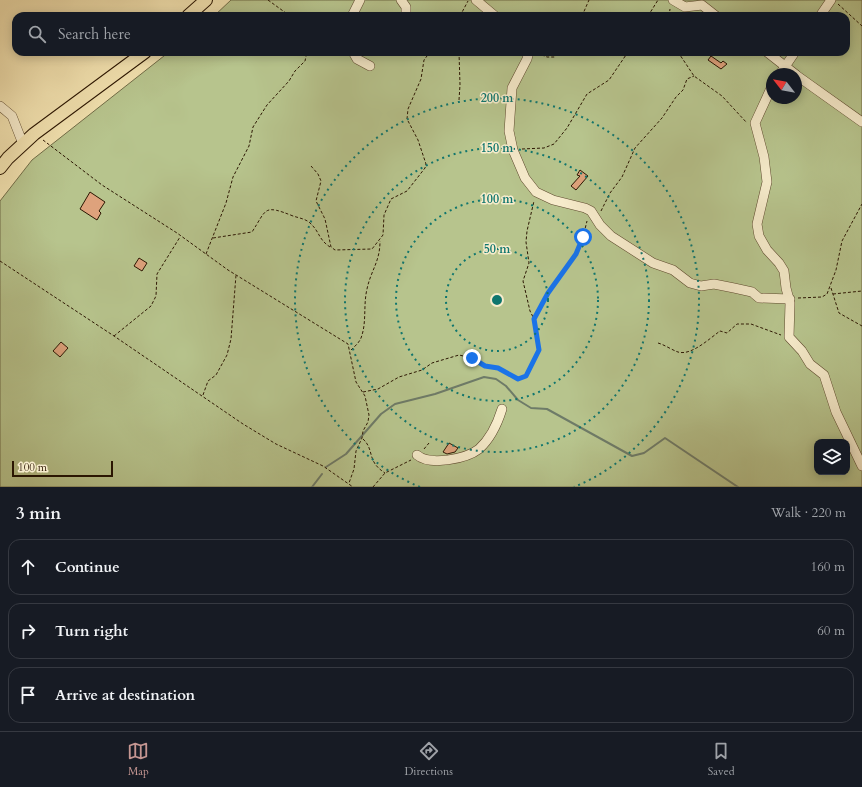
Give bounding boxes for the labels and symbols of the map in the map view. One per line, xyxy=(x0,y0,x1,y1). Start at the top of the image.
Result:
north arrow xyxy=(766,68,802,104)
text: 200 m xyxy=(481,90,514,106)
text: 150 m xyxy=(481,140,514,156)
text: 100 m xyxy=(481,191,514,207)
route start xyxy=(574,228,592,246)
text: 50 m xyxy=(484,241,511,257)
centre of rings xyxy=(490,293,504,307)
route end xyxy=(463,349,481,367)
scale bar xyxy=(12,459,113,478)

